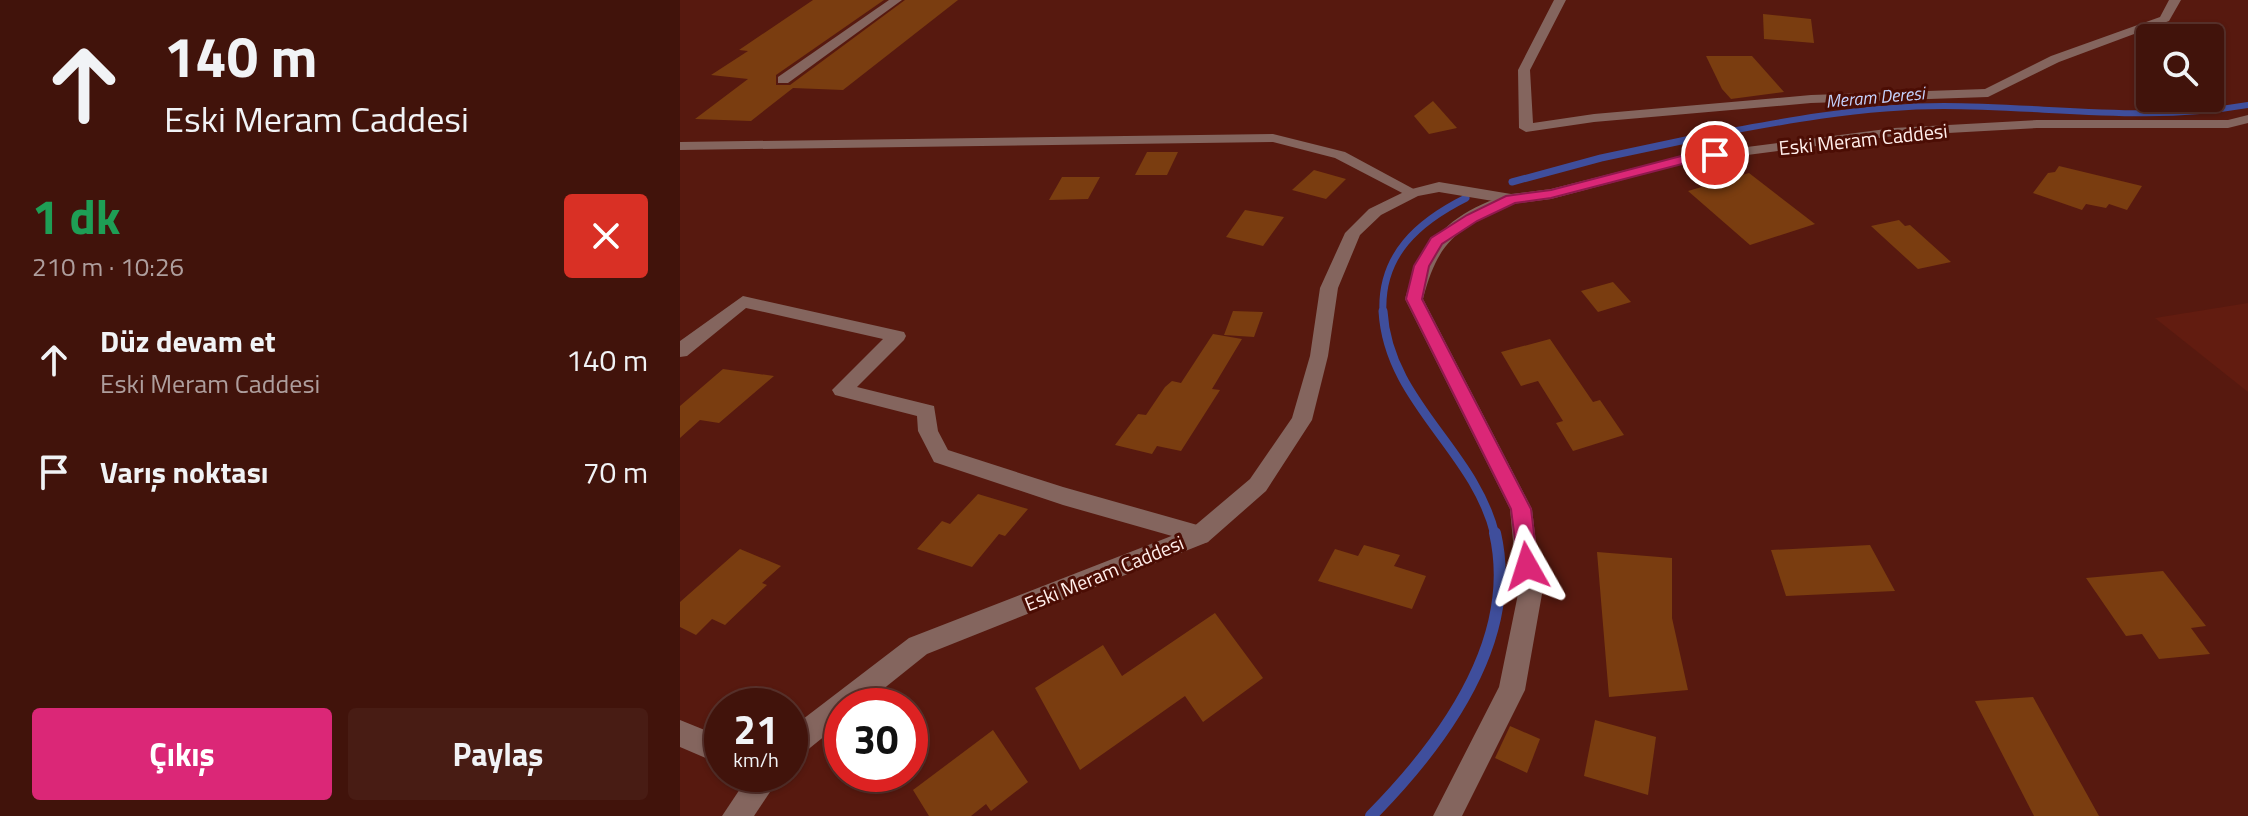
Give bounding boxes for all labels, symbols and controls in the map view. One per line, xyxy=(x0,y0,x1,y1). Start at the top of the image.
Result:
text: 140 m xyxy=(164,14,317,99)
map controls xyxy=(2136,24,2224,112)
button: search xyxy=(2136,24,2224,112)
icon: ahead xyxy=(32,32,136,136)
water label: Meram Deresi xyxy=(1824,79,1928,115)
text: Eski Meram Caddesi xyxy=(164,91,469,146)
street label: Eski Meram Caddesi xyxy=(1777,115,1949,163)
pin xyxy=(1681,121,1749,189)
icon: arrive xyxy=(1693,133,1737,177)
text: 1 dk xyxy=(32,180,121,253)
button: close xyxy=(564,194,648,278)
text: 210 m · 10:26 xyxy=(32,247,184,286)
text: Düz devam et xyxy=(100,318,276,364)
text: 140 m xyxy=(566,337,648,383)
icon: ahead xyxy=(32,338,76,382)
text: Eski Meram Caddesi xyxy=(100,364,320,403)
text: Varış noktası xyxy=(100,449,269,495)
text: 70 m xyxy=(583,449,648,495)
icon: arrive xyxy=(32,450,76,494)
position arrow xyxy=(1485,524,1569,608)
street label: Eski Meram Caddesi xyxy=(1020,527,1188,619)
speed limit sign: 30 xyxy=(824,688,928,792)
text: 21 xyxy=(734,699,778,760)
button: Çıkış xyxy=(32,708,332,800)
button: Paylaş xyxy=(348,708,648,800)
text: km/h xyxy=(733,744,779,775)

